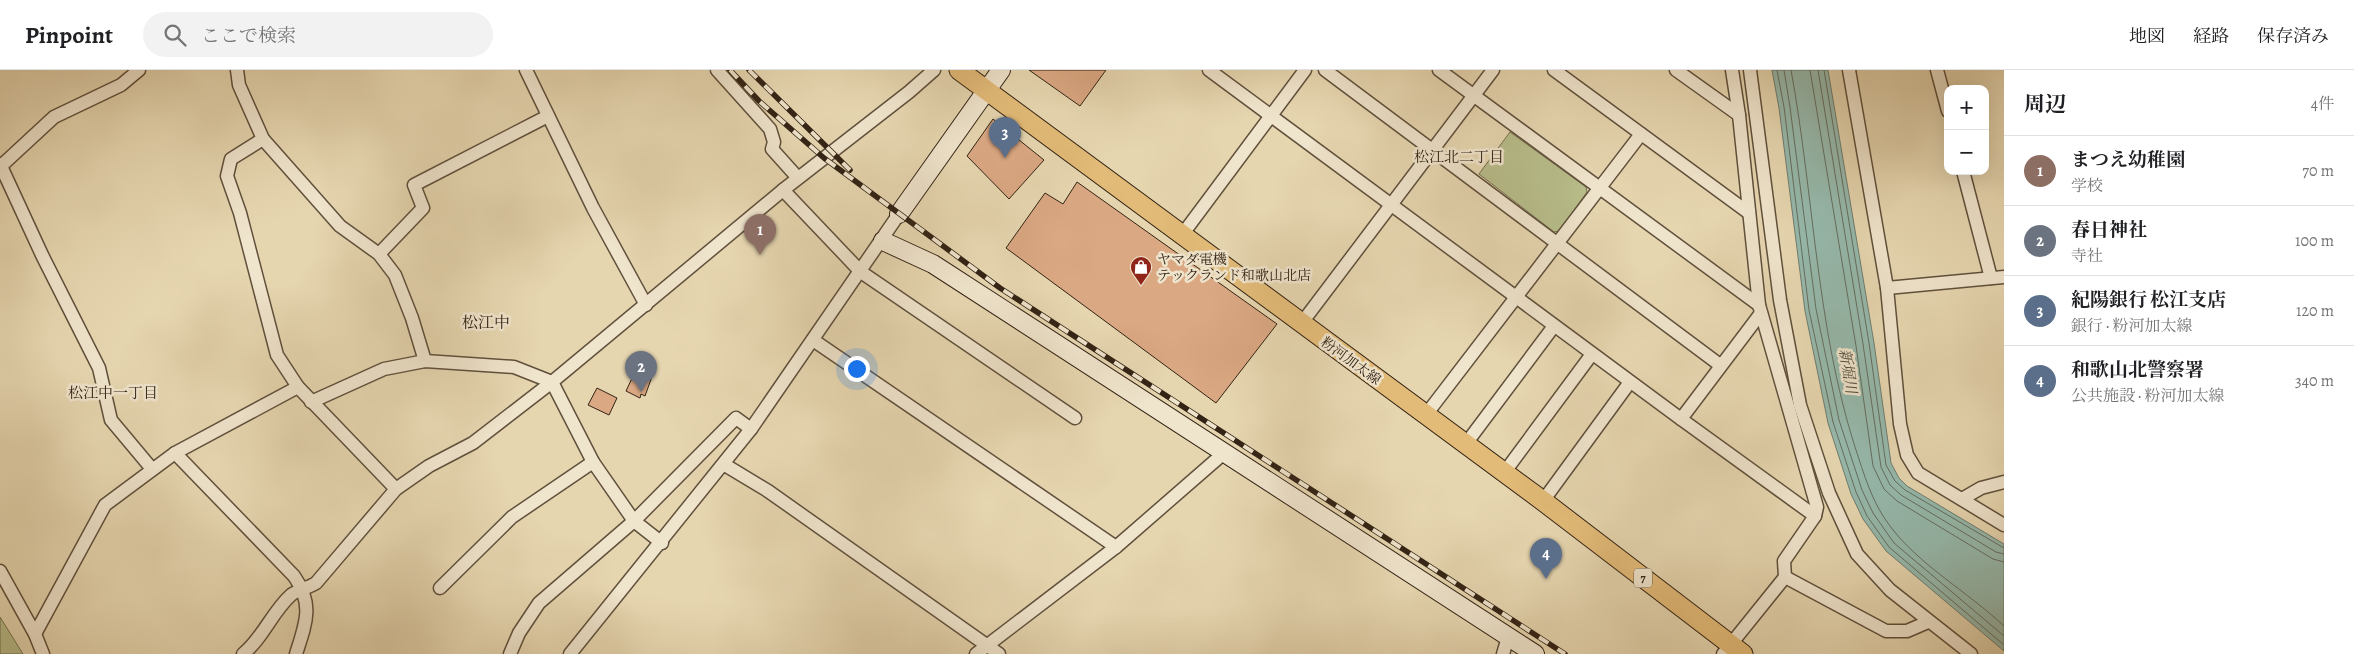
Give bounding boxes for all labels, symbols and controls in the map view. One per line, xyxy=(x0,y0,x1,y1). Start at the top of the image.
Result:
search box xyxy=(143,12,493,57)
text: Pinpoint xyxy=(25,19,113,51)
icon: search xyxy=(161,21,189,49)
text: ここで検索 xyxy=(201,23,296,49)
text: 地図 xyxy=(2129,24,2165,48)
text: 経路 xyxy=(2193,24,2229,48)
text: 保存済み xyxy=(2257,24,2329,48)
map controls xyxy=(1944,85,1989,175)
button: + xyxy=(1944,85,1989,130)
text: 周辺 xyxy=(2024,90,2066,118)
text: 4件 xyxy=(2311,93,2334,115)
pin: 3 xyxy=(989,117,1021,158)
button: − xyxy=(1944,130,1989,175)
district label: 松江北二丁目 xyxy=(1414,147,1504,167)
text: まつえ幼稚園 xyxy=(2071,147,2185,173)
text: 1 xyxy=(2037,160,2043,182)
text: 70 m xyxy=(2302,160,2334,182)
text: 学校 xyxy=(2071,175,2103,197)
pin: 1 xyxy=(744,214,776,255)
text: 春日神社 xyxy=(2071,217,2147,243)
text: 2 xyxy=(2036,230,2044,252)
text: 100 m xyxy=(2295,230,2334,252)
text: 寺社 xyxy=(2071,245,2103,267)
place label: ヤマダ電機 テックランド和歌山北店 xyxy=(1157,250,1311,285)
shop icon: ヤマダ電機 テックランド和歌山北店 xyxy=(1129,255,1153,286)
text: 紀陽銀行 松江支店 xyxy=(2071,287,2226,313)
text: 3 xyxy=(2037,300,2043,322)
text: 120 m xyxy=(2296,300,2334,322)
district label: 松江中 xyxy=(462,312,510,334)
text: 銀行 · 粉河加太線 xyxy=(2071,315,2193,337)
street label: 粉河加太線 xyxy=(1317,333,1385,389)
water label: 新堀川 xyxy=(1835,347,1862,397)
pin: 2 xyxy=(625,351,657,392)
your location xyxy=(844,356,870,382)
text: 和歌山北警察署 xyxy=(2071,357,2204,383)
text: 4 xyxy=(2036,370,2044,392)
text: 340 m xyxy=(2295,370,2334,392)
district label: 松江中一丁目 xyxy=(68,383,158,403)
text: 公共施設 · 粉河加太線 xyxy=(2071,385,2225,407)
pin: 4 xyxy=(1530,538,1562,579)
road number: 7 xyxy=(1634,568,1652,588)

